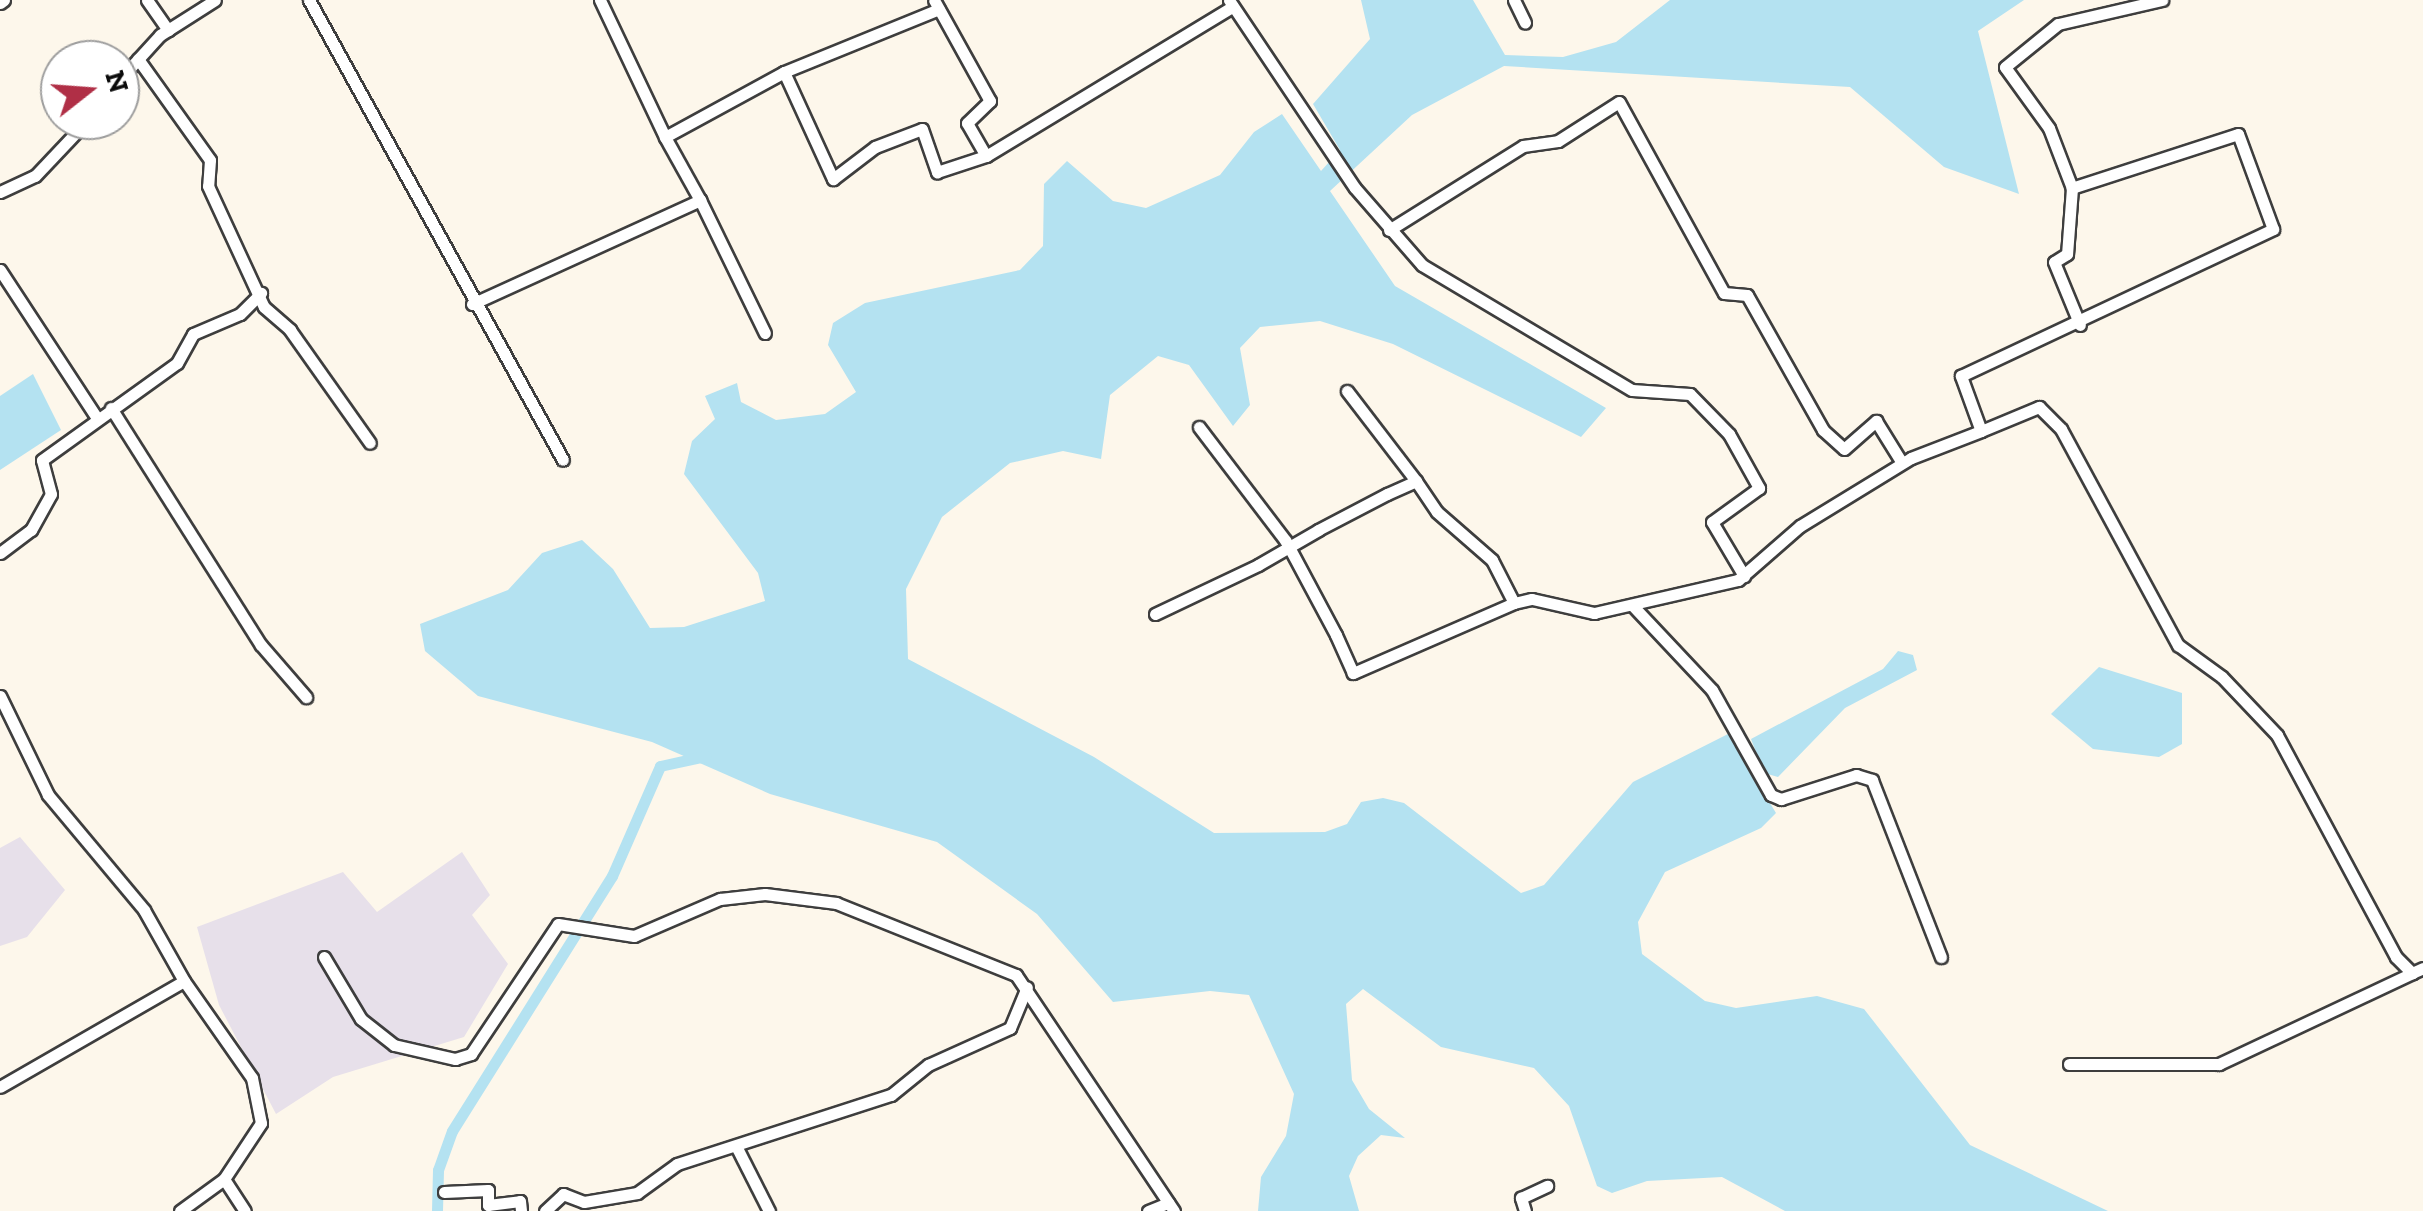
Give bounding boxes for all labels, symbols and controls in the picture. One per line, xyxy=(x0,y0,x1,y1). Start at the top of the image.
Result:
north arrow xyxy=(40,40,140,140)
text: N xyxy=(98,67,136,97)

